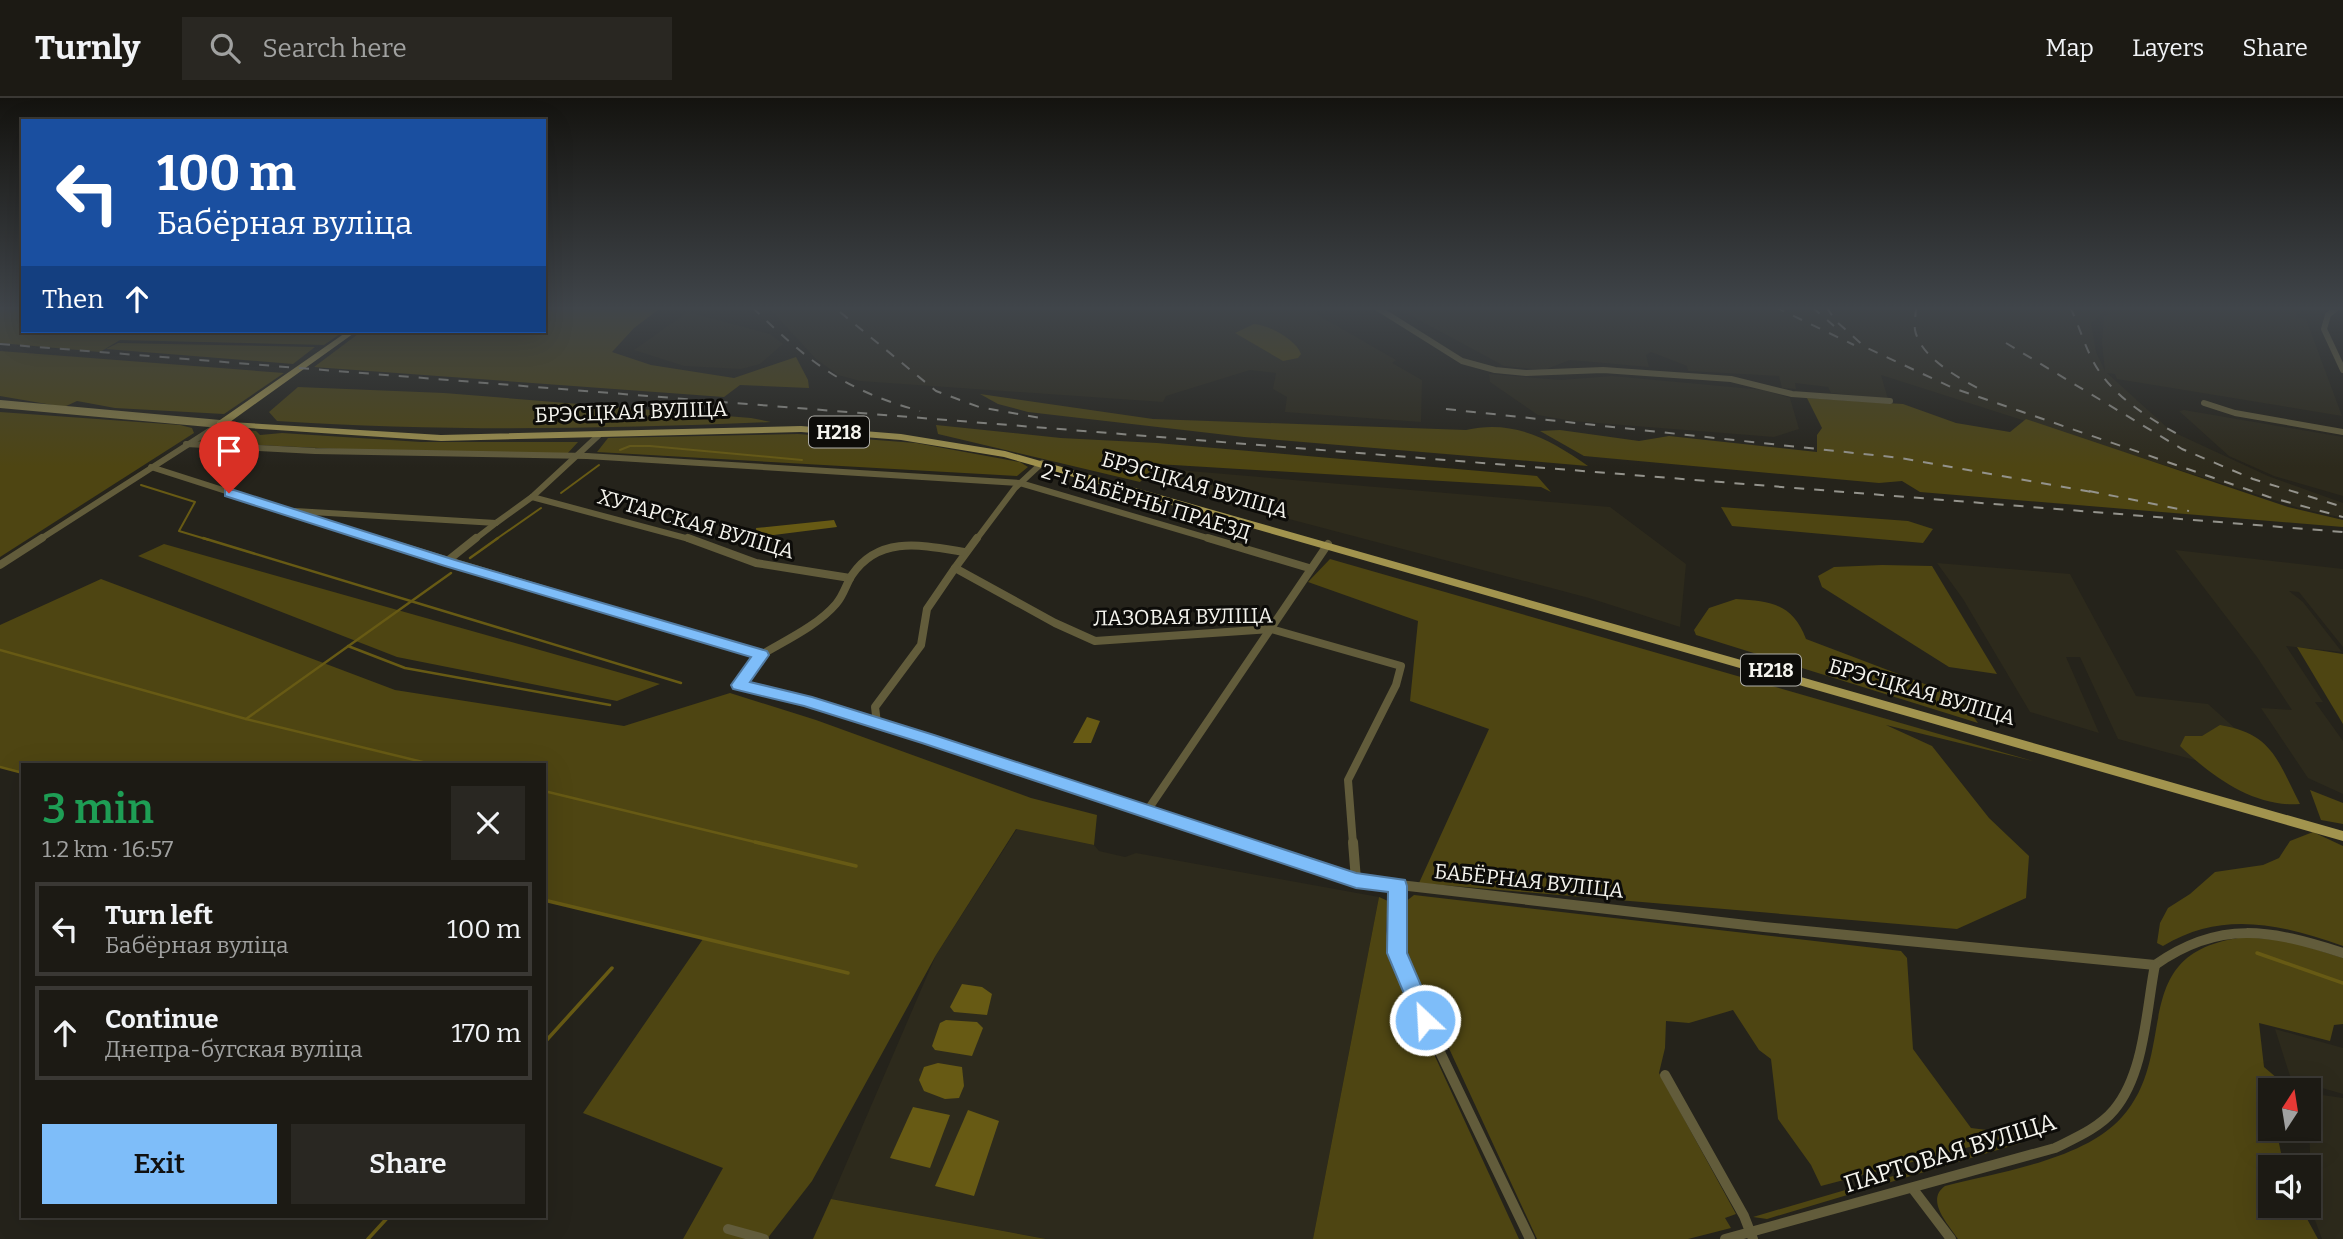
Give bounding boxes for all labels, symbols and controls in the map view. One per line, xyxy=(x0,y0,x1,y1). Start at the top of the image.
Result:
search box xyxy=(182,17,672,80)
text: Turnly xyxy=(35,28,140,68)
icon: search xyxy=(206,29,244,67)
text: Search here xyxy=(262,33,407,64)
text: Map xyxy=(2046,34,2094,62)
text: Layers xyxy=(2132,34,2204,62)
text: Share xyxy=(2242,34,2308,62)
text: 100 m xyxy=(157,144,296,203)
icon: left xyxy=(42,147,133,238)
text: Бабёрная вуліца xyxy=(157,204,412,242)
icon: ahead xyxy=(118,280,156,318)
text: Then xyxy=(42,284,104,315)
street label: БРЭСЦКАЯ ВУЛІЦА xyxy=(534,396,728,428)
road number: Н218 xyxy=(809,416,869,448)
pin xyxy=(199,421,259,493)
icon: arrive xyxy=(210,432,248,470)
street label: БРЭСЦКАЯ ВУЛІЦА xyxy=(1099,446,1291,524)
street label: 2-І БАБЁРНЫ ПРАЕЗД xyxy=(1038,458,1254,546)
street label: ХУТАРСКАЯ ВУЛІЦА xyxy=(595,483,797,565)
street label: ЛАЗОВАЯ ВУЛІЦА xyxy=(1093,602,1273,632)
street label: БРЭСЦКАЯ ВУЛІЦА xyxy=(1826,653,2018,731)
road number: Н218 xyxy=(1741,654,1801,685)
text: 3 min xyxy=(42,784,154,834)
button: close xyxy=(451,786,525,860)
text: 1.2 km · 16:57 xyxy=(42,835,173,863)
street label: БАБЁРНАЯ ВУЛІЦА xyxy=(1433,858,1625,904)
text: Turn left xyxy=(105,900,213,931)
icon: left xyxy=(46,910,84,948)
text: 100 m xyxy=(447,914,521,945)
text: Бабёрная вуліца xyxy=(105,931,289,959)
position arrow xyxy=(1388,983,1462,1057)
text: Continue xyxy=(105,1004,219,1035)
icon: ahead xyxy=(46,1014,84,1052)
text: 170 m xyxy=(451,1018,521,1049)
text: Днепра-бугская вуліца xyxy=(105,1035,363,1063)
north arrow xyxy=(2258,1078,2320,1141)
map controls xyxy=(2258,1078,2321,1218)
street label: ПАРТОВАЯ ВУЛІЦА xyxy=(1841,1107,2059,1199)
button: Exit xyxy=(42,1124,277,1204)
button: Share xyxy=(291,1124,525,1204)
button: sound xyxy=(2258,1155,2321,1218)

